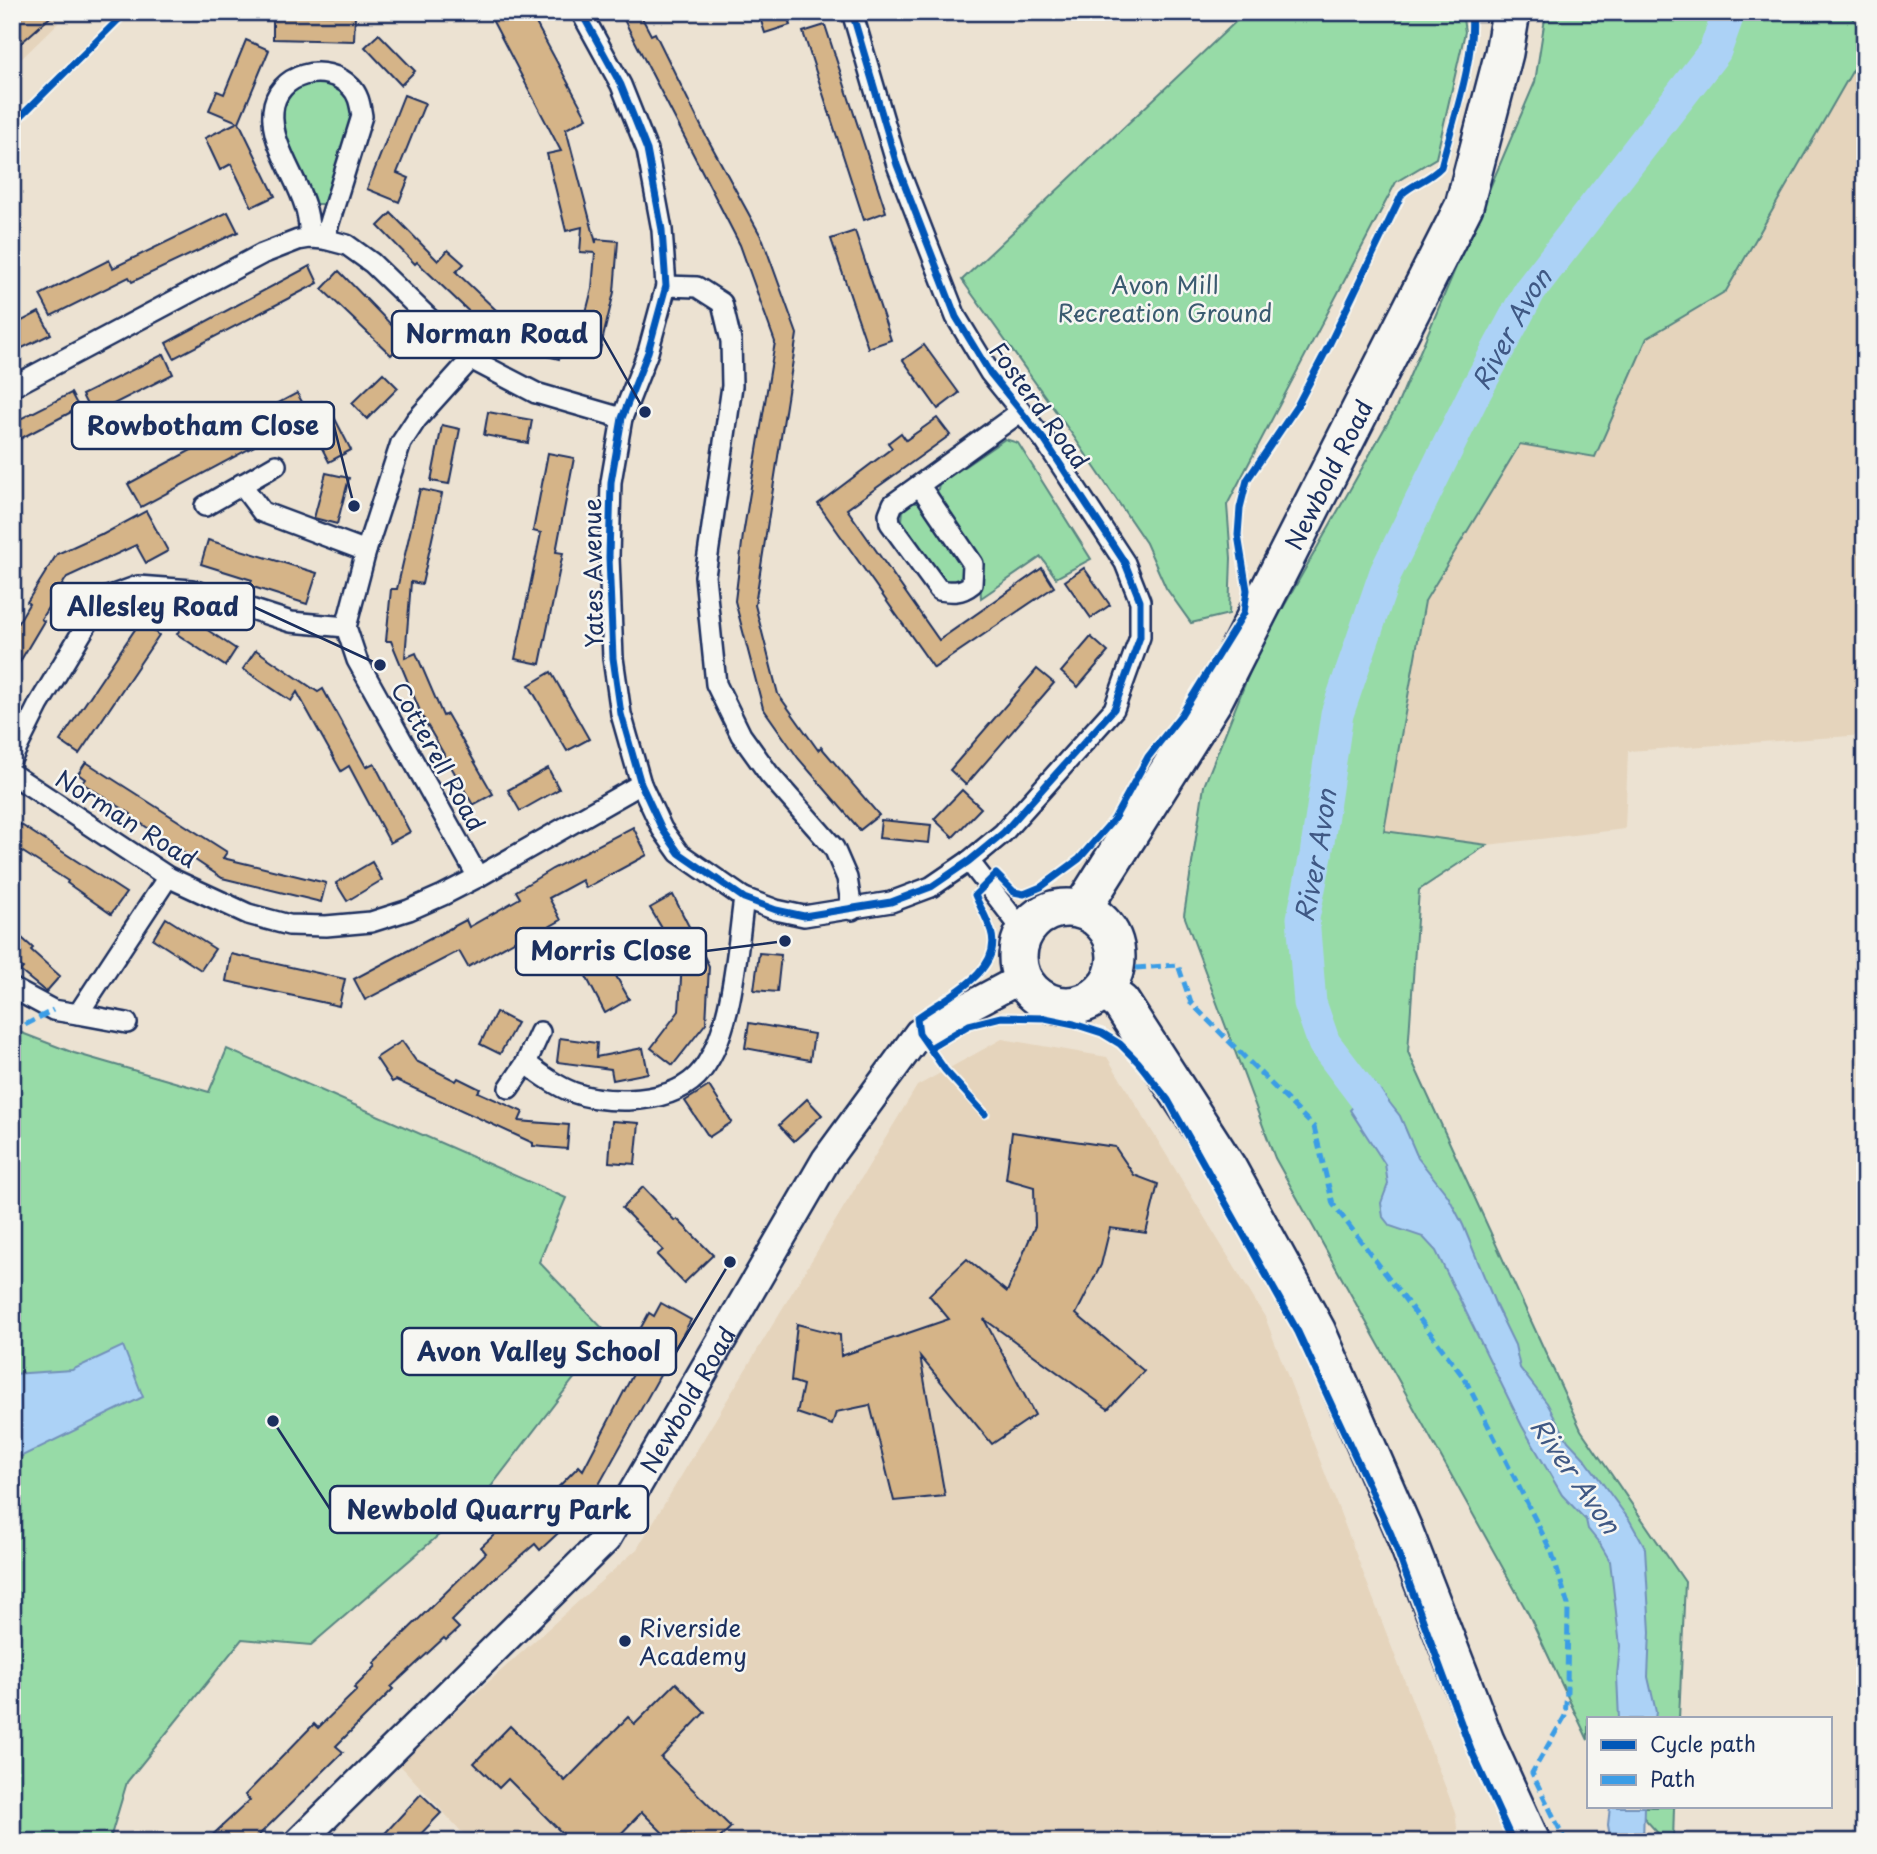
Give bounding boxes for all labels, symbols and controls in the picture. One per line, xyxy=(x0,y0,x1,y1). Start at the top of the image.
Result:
water label: River Avon xyxy=(1461,258,1561,396)
park label: Avon Mill Recreation Ground xyxy=(1058,266,1272,330)
callout: Norman Road xyxy=(392,311,601,358)
text: Norman Road xyxy=(405,313,589,352)
street label: Fosterd Road xyxy=(981,334,1099,476)
street label: Newbold Road xyxy=(1275,393,1381,556)
callout: Rowbotham Close xyxy=(72,402,334,449)
text: Rowbotham Close xyxy=(87,405,319,444)
street label: Yates Avenue xyxy=(573,498,611,648)
callout: Allesley Road xyxy=(51,583,254,630)
text: Allesley Road xyxy=(67,586,239,625)
street label: Cotterell Road xyxy=(383,675,495,837)
street label: Norman Road xyxy=(49,760,205,876)
water label: River Avon xyxy=(1283,785,1345,925)
callout: Morris Close xyxy=(516,928,706,975)
text: Morris Close xyxy=(530,930,692,969)
street label: Newbold Road xyxy=(630,1319,744,1479)
callout: Avon Valley School xyxy=(402,1328,676,1375)
text: Avon Valley School xyxy=(416,1331,661,1370)
water label: River Avon xyxy=(1522,1409,1631,1542)
callout: Newbold Quarry Park xyxy=(330,1486,648,1533)
text: Newbold Quarry Park xyxy=(346,1489,632,1528)
place label: Riverside Academy xyxy=(639,1609,747,1673)
marker: Riverside Academy xyxy=(617,1633,633,1649)
legend xyxy=(1587,1717,1832,1808)
text: Cycle path xyxy=(1650,1727,1756,1759)
text: Path xyxy=(1650,1762,1695,1794)

